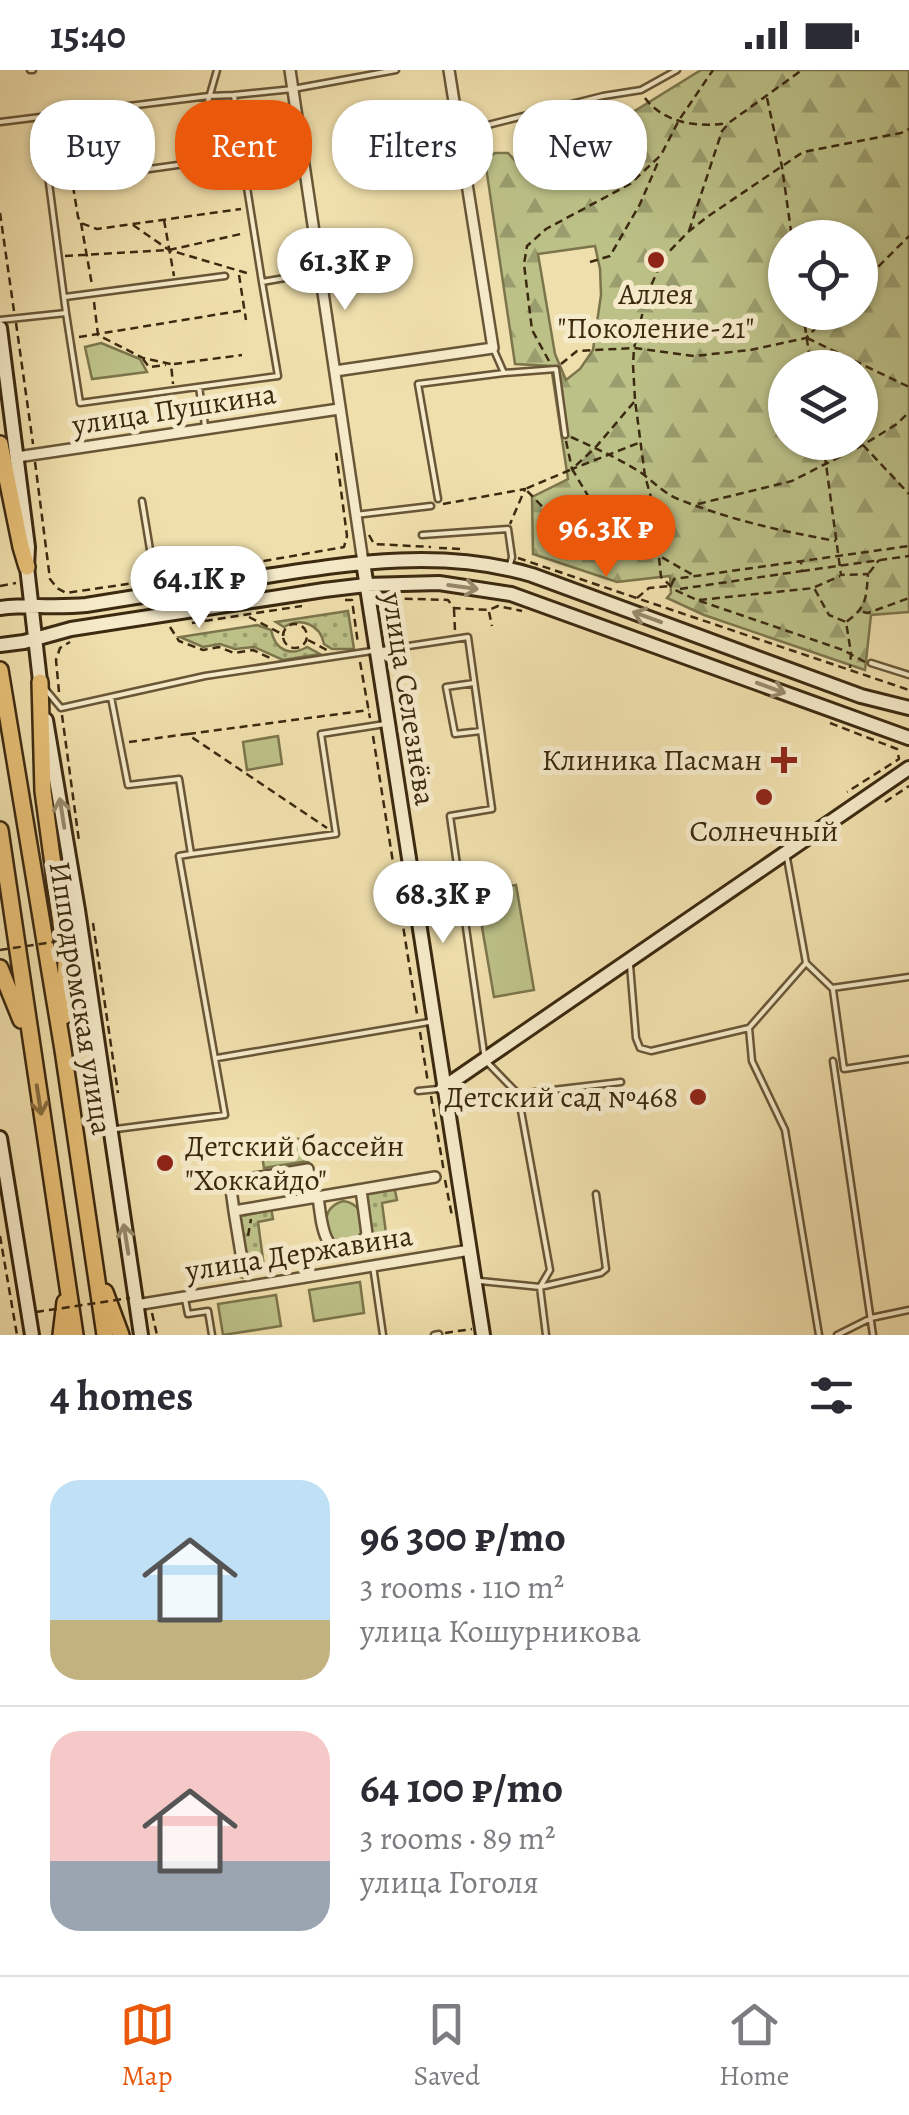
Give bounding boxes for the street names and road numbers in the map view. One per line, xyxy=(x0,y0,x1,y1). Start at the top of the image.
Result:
street label: улица Пушкина xyxy=(68,373,279,445)
street label: улица Селезнёва xyxy=(372,589,446,809)
street label: Ипподромская улица xyxy=(40,858,122,1138)
street label: улица Державина xyxy=(182,1215,416,1291)

